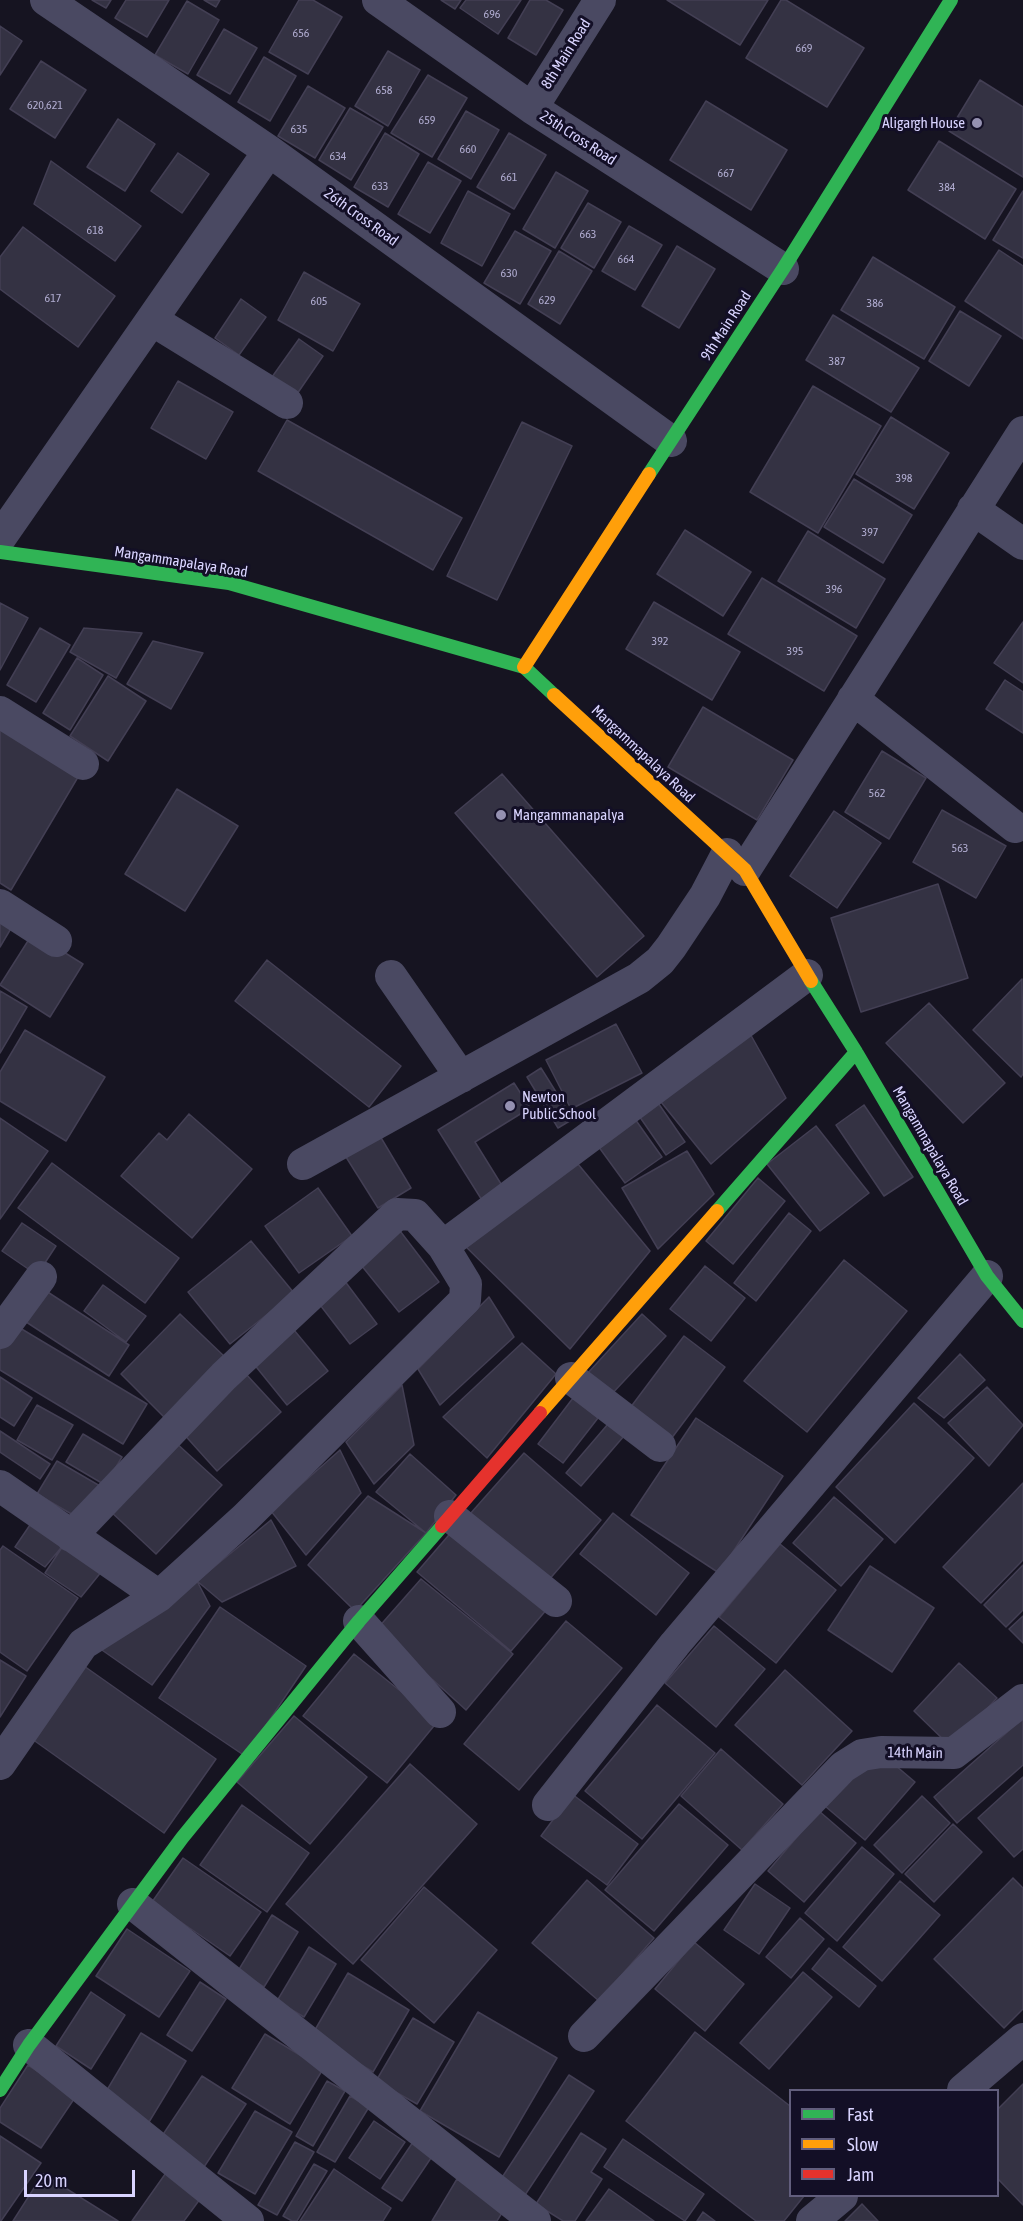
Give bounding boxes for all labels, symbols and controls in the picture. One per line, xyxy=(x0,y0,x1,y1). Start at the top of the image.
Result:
house number: 696 xyxy=(484,7,500,21)
street label: 8th Main Road xyxy=(537,16,595,92)
house number: 656 xyxy=(293,26,309,40)
house number: 669 xyxy=(796,41,812,55)
house number: 658 xyxy=(376,83,392,97)
house number: 620,621 xyxy=(27,98,63,112)
street label: 25th Cross Road xyxy=(537,107,619,169)
house number: 659 xyxy=(419,113,435,127)
place label: Aligargh House xyxy=(882,114,965,132)
marker: Aligargh House xyxy=(970,116,984,130)
house number: 635 xyxy=(291,122,307,136)
house number: 660 xyxy=(460,142,476,156)
house number: 634 xyxy=(330,149,346,163)
house number: 667 xyxy=(718,166,734,180)
house number: 661 xyxy=(501,170,517,184)
house number: 633 xyxy=(372,179,388,193)
house number: 384 xyxy=(939,180,955,194)
street label: 26th Cross Road xyxy=(320,184,402,250)
house number: 618 xyxy=(87,223,103,237)
house number: 663 xyxy=(580,227,596,241)
house number: 664 xyxy=(618,252,634,266)
house number: 630 xyxy=(501,266,517,280)
street label: 9th Main Road xyxy=(697,288,755,364)
house number: 617 xyxy=(45,291,61,305)
house number: 629 xyxy=(539,293,555,307)
house number: 605 xyxy=(311,294,327,308)
house number: 386 xyxy=(867,296,883,310)
house number: 387 xyxy=(829,354,845,368)
house number: 398 xyxy=(896,471,912,485)
house number: 397 xyxy=(862,525,878,539)
street label: Mangammapalaya Road xyxy=(113,543,249,581)
house number: 396 xyxy=(826,582,842,596)
house number: 392 xyxy=(652,634,668,648)
house number: 395 xyxy=(787,644,803,658)
street label: Mangammapalaya Road xyxy=(588,701,698,807)
house number: 562 xyxy=(869,786,885,800)
place label: Mangammanapalya xyxy=(513,806,624,824)
marker: Mangammanapalya xyxy=(494,808,508,822)
house number: 563 xyxy=(952,841,968,855)
street label: Mangammapalaya Road xyxy=(889,1083,971,1209)
place label: Newton Public School xyxy=(522,1088,596,1123)
marker: Newton Public School xyxy=(503,1099,517,1113)
street label: 14th Main xyxy=(887,1744,943,1762)
legend xyxy=(789,2089,999,2197)
text: Fast xyxy=(847,2104,874,2125)
text: Slow xyxy=(847,2134,878,2155)
scale bar xyxy=(27,2158,138,2196)
text: Jam xyxy=(847,2164,874,2185)
text: 20 m xyxy=(35,2170,67,2191)

